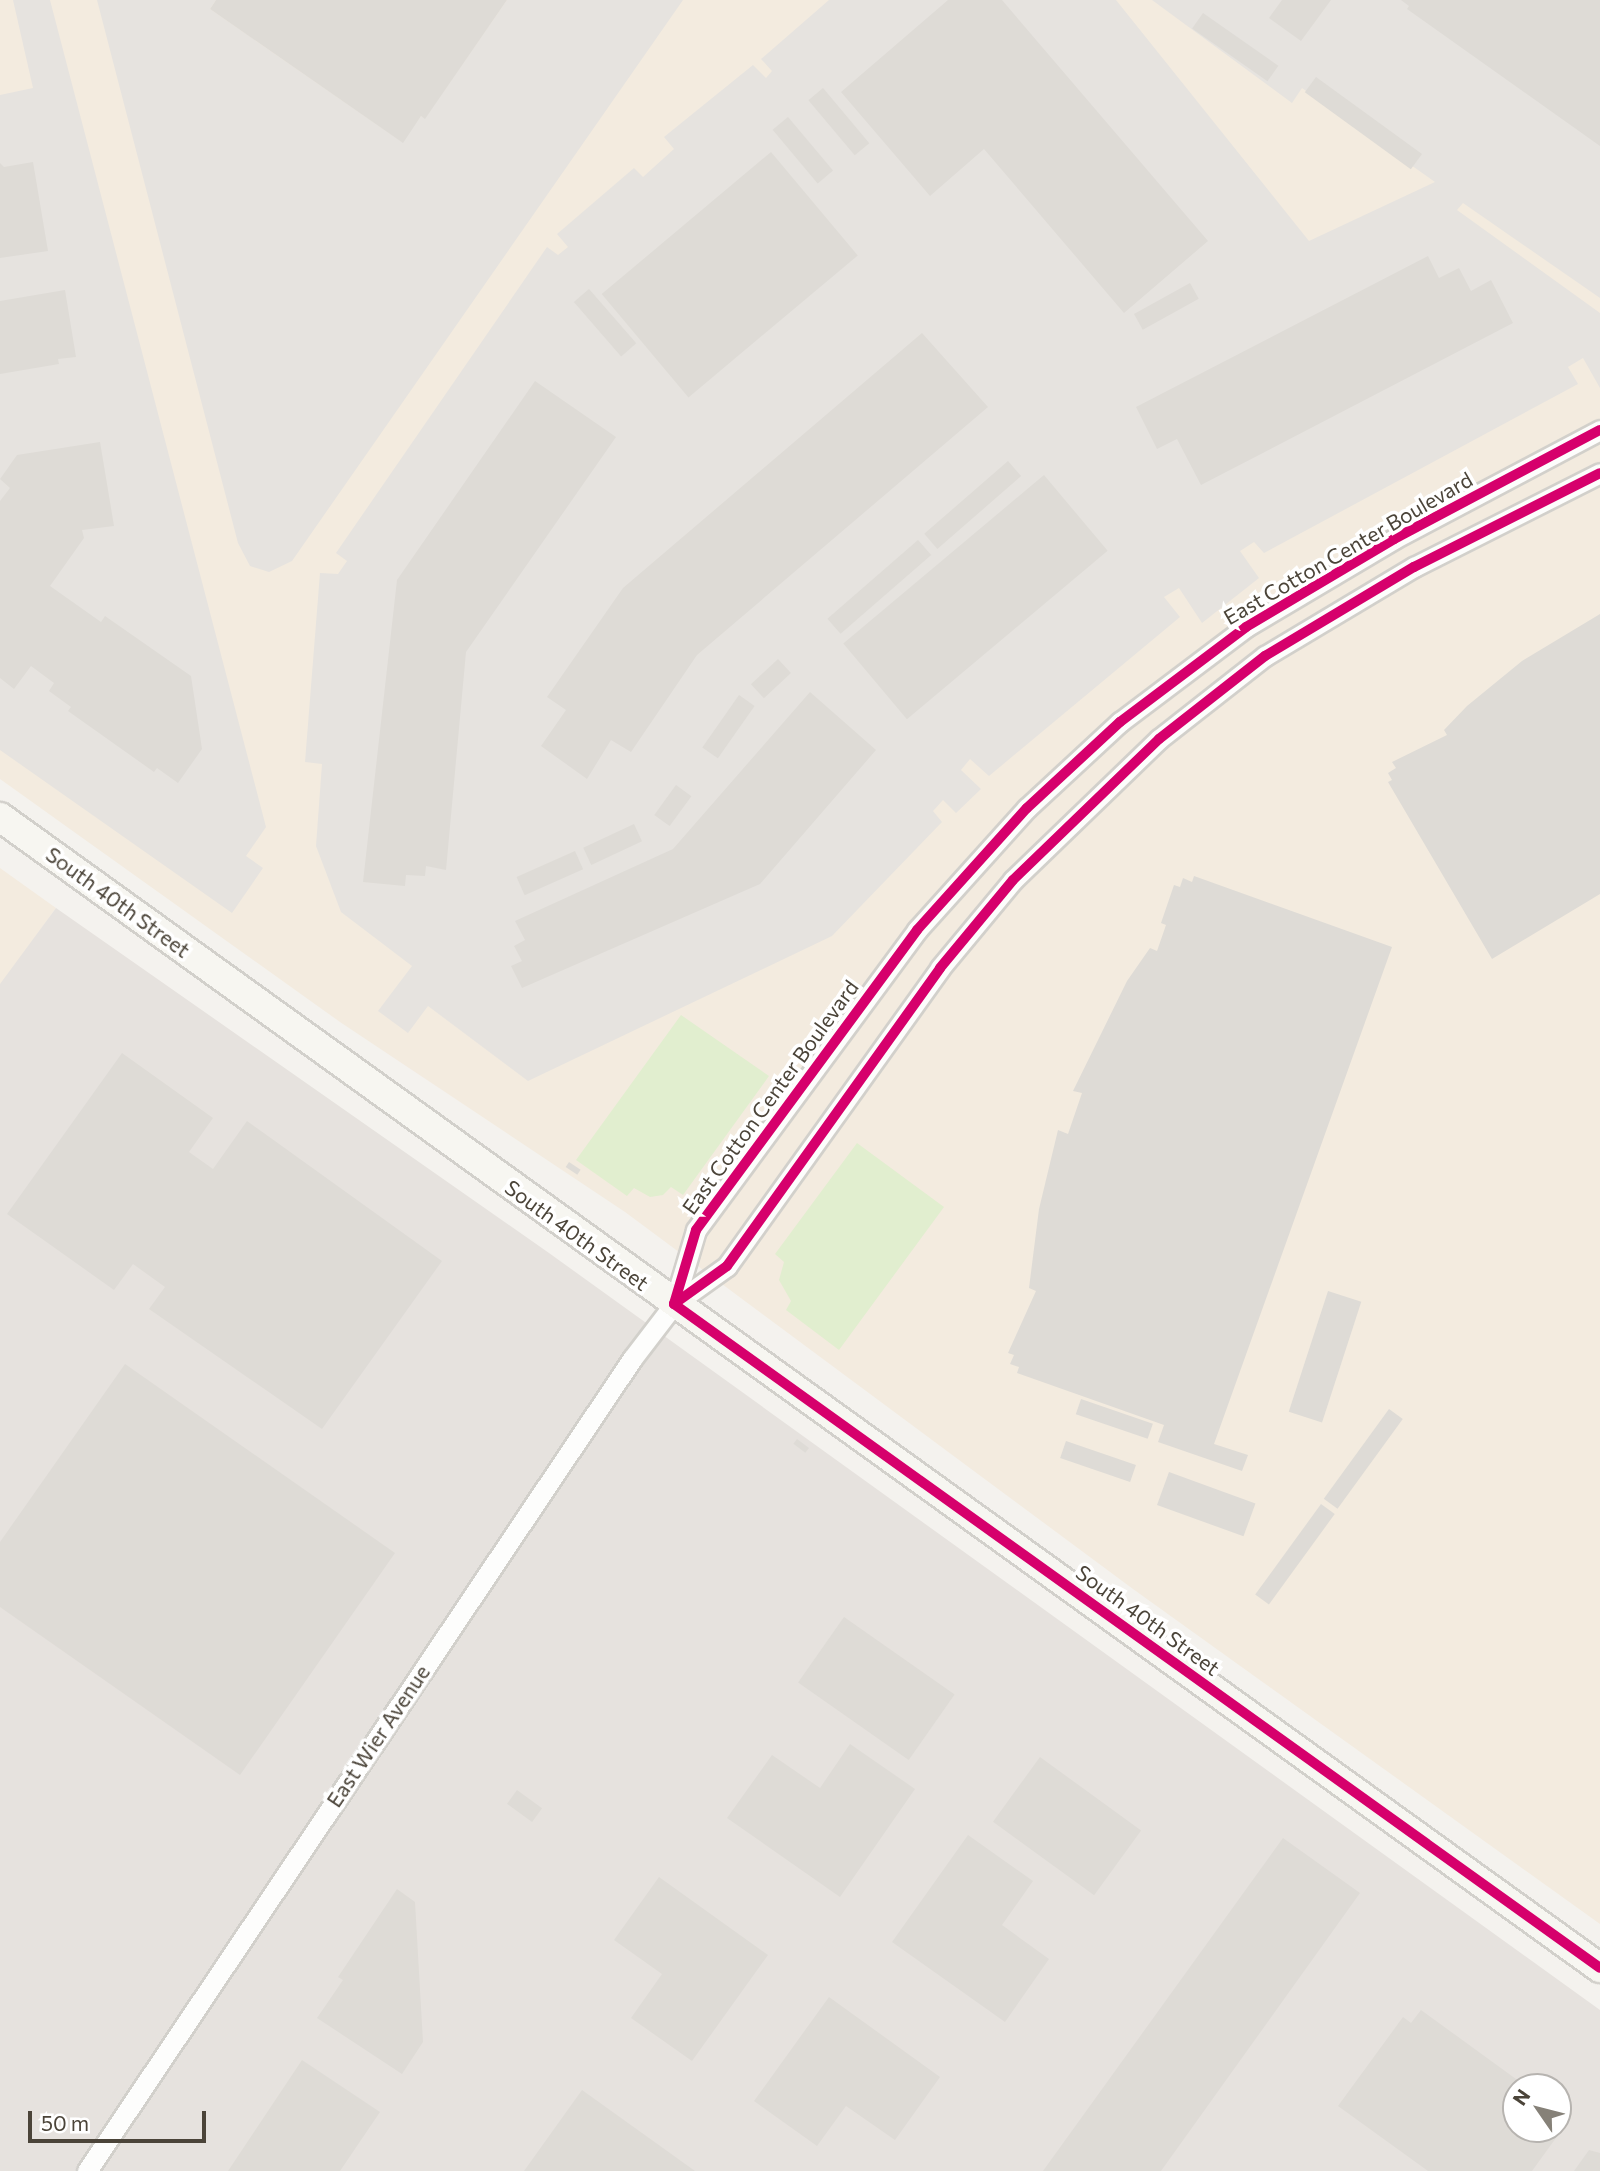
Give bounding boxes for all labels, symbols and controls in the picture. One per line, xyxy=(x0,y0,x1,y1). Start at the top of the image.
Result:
street label: East Cotton Center Boulevard xyxy=(1219,466,1477,630)
street label: South 40th Street xyxy=(41,841,195,963)
street label: East Cotton Center Boulevard xyxy=(677,975,863,1219)
street label: South 40th Street xyxy=(500,1174,654,1296)
street label: South 40th Street xyxy=(1071,1559,1225,1681)
street label: East Wier Avenue xyxy=(321,1660,435,1812)
north arrow xyxy=(1502,2073,1572,2143)
text: N xyxy=(1508,2084,1535,2109)
scale bar xyxy=(32,2098,210,2142)
text: 50 m xyxy=(41,2110,89,2135)

